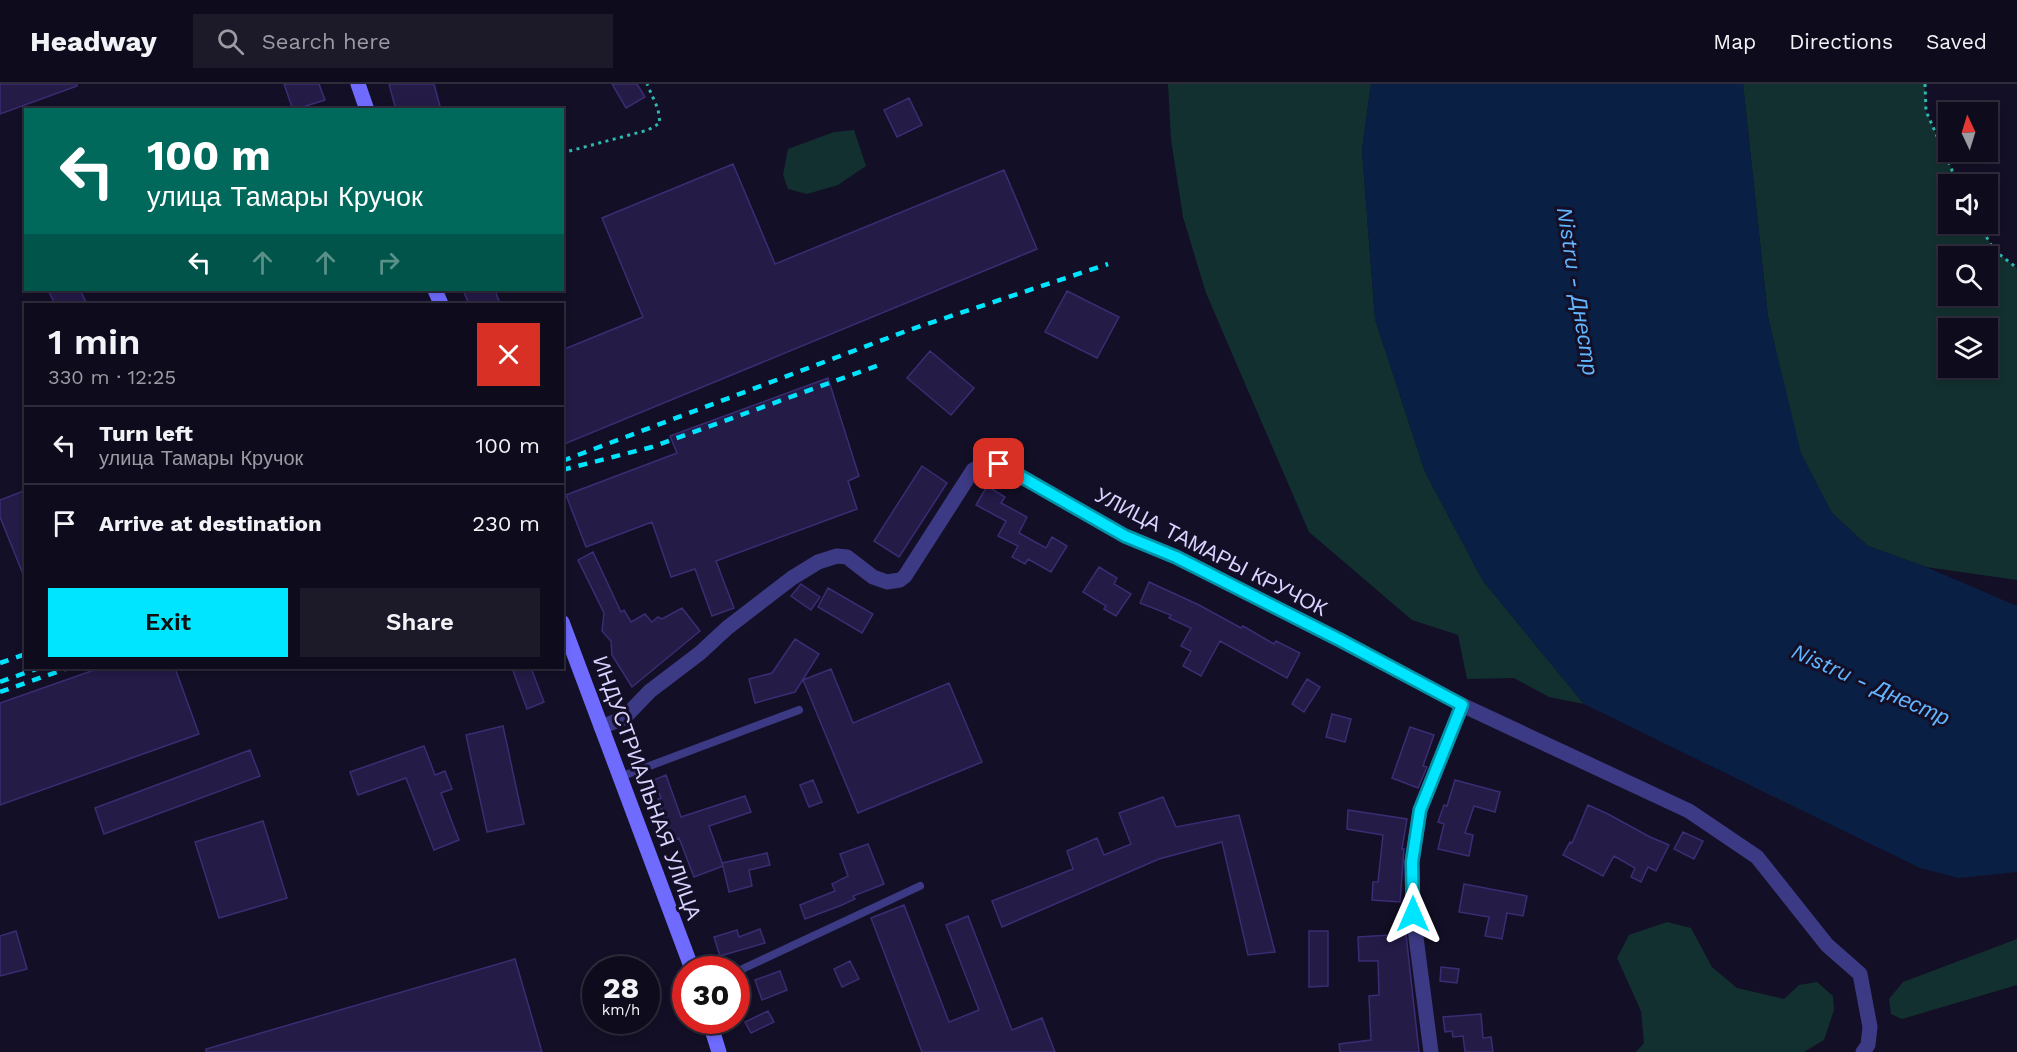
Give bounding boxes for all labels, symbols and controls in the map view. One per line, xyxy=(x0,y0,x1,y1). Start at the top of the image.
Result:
search box xyxy=(193,14,613,68)
text: Headway xyxy=(30,25,157,58)
icon: search xyxy=(214,25,247,58)
text: Search here xyxy=(262,29,391,54)
text: Map xyxy=(1713,29,1756,54)
text: Directions xyxy=(1789,29,1893,54)
text: Saved xyxy=(1926,29,1987,54)
north arrow xyxy=(1938,102,1998,162)
map controls xyxy=(1938,102,1998,378)
text: 100 m xyxy=(147,131,271,180)
icon: left xyxy=(48,132,126,210)
button: sound xyxy=(1938,174,1998,234)
text: улица Тамары Кручок xyxy=(147,181,423,213)
water label: Nistru - Днестр xyxy=(1552,205,1603,377)
icon: left xyxy=(183,246,216,279)
icon: ahead xyxy=(246,246,279,279)
icon: ahead xyxy=(309,246,342,279)
icon: right xyxy=(372,246,405,279)
button: search xyxy=(1938,246,1998,306)
button: layers xyxy=(1938,318,1998,378)
text: 1 min xyxy=(48,321,140,363)
button: close xyxy=(477,323,540,386)
text: 330 m · 12:25 xyxy=(48,365,176,389)
text: Turn left xyxy=(99,421,193,446)
icon: left xyxy=(48,429,81,462)
text: 100 m xyxy=(476,433,540,458)
pin xyxy=(973,438,1024,489)
text: улица Тамары Кручок xyxy=(99,446,303,470)
icon: arrive xyxy=(982,447,1015,480)
street label: УЛИЦА ТАМАРЫ КРУЧОК xyxy=(1091,482,1332,621)
icon: arrive xyxy=(48,507,81,540)
text: Arrive at destination xyxy=(99,511,322,536)
text: 230 m xyxy=(472,511,540,536)
button: Exit xyxy=(48,588,288,657)
button: Share xyxy=(300,588,540,657)
water label: Nistru - Днестр xyxy=(1788,638,1954,730)
street label: ИНДУСТРИАЛЬНАЯ УЛИЦА xyxy=(588,652,707,923)
position arrow xyxy=(1381,882,1445,946)
speed limit sign: 30 xyxy=(672,956,750,1034)
text: 28 xyxy=(603,970,639,1005)
text: km/h xyxy=(602,1001,640,1019)

